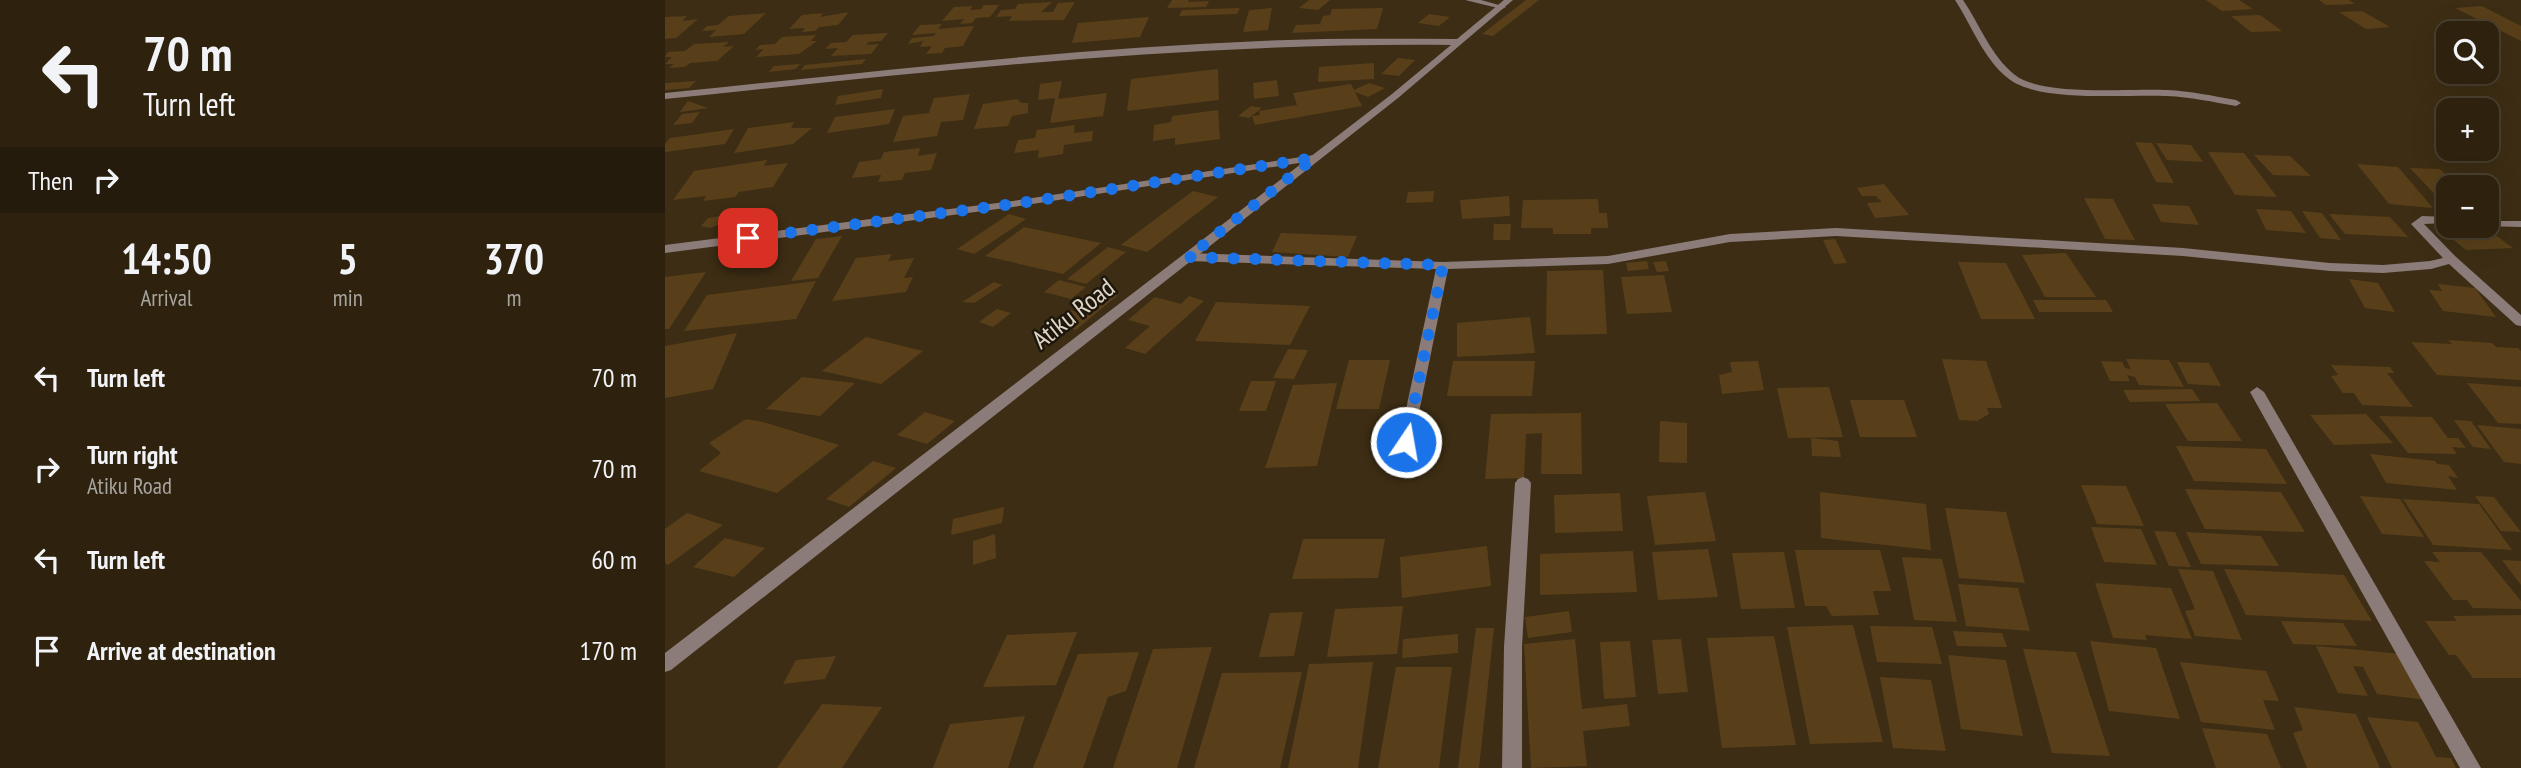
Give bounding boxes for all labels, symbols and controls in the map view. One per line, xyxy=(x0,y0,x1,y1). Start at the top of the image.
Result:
text: 70 m xyxy=(143,21,232,85)
map controls xyxy=(2436,21,2499,238)
button: search xyxy=(2436,21,2499,84)
icon: left xyxy=(28,28,119,119)
text: Turn left xyxy=(143,83,235,125)
button: + xyxy=(2436,98,2499,161)
icon: right xyxy=(87,161,125,199)
text: Then xyxy=(28,164,73,197)
button: − xyxy=(2436,175,2499,238)
pin xyxy=(718,208,778,268)
icon: arrive xyxy=(729,219,767,257)
text: 14:50 xyxy=(121,231,212,286)
text: 5 xyxy=(338,231,358,286)
text: 370 xyxy=(484,231,544,286)
street label: Atiku Road xyxy=(1025,270,1121,356)
text: Arrival xyxy=(140,283,192,312)
text: min xyxy=(333,283,363,312)
text: m xyxy=(506,283,521,312)
icon: left xyxy=(28,359,66,397)
text: Turn left xyxy=(87,361,165,394)
text: 70 m xyxy=(591,361,637,394)
position arrow xyxy=(1369,405,1443,479)
text: Turn right xyxy=(87,438,178,471)
icon: right xyxy=(28,450,66,488)
text: 70 m xyxy=(591,452,637,485)
text: Atiku Road xyxy=(87,471,172,500)
icon: left xyxy=(28,541,66,579)
text: Turn left xyxy=(87,543,165,576)
text: 60 m xyxy=(591,543,637,576)
icon: arrive xyxy=(28,632,66,670)
text: Arrive at destination xyxy=(87,634,276,667)
text: 170 m xyxy=(579,634,637,667)

